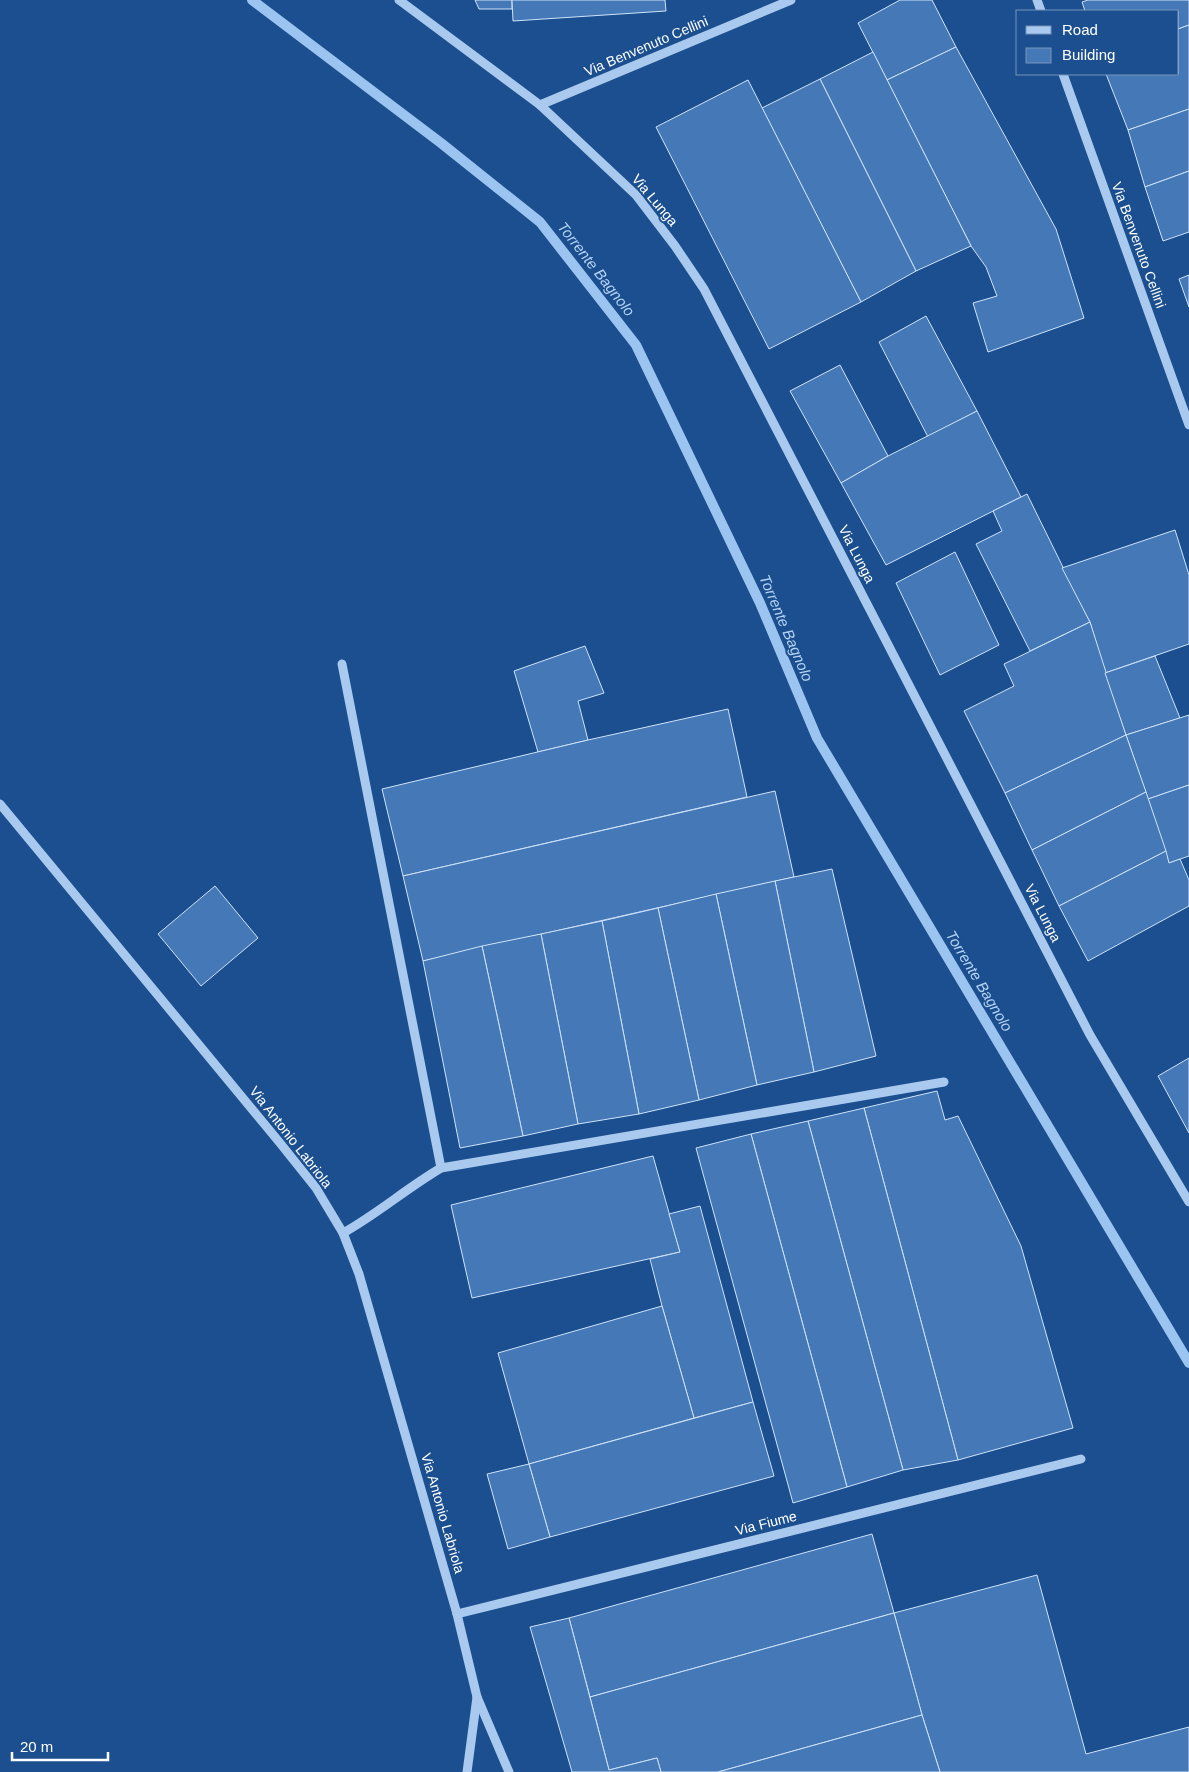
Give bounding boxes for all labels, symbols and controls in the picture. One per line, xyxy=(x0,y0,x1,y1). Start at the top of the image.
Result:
legend xyxy=(1016,10,1179,75)
street label: Via Benvenuto Cellini xyxy=(582,13,710,79)
text: Road xyxy=(1062,21,1098,38)
text: Building xyxy=(1062,46,1115,63)
street label: Via Lunga xyxy=(629,171,681,229)
street label: Via Benvenuto Cellini xyxy=(1109,180,1169,310)
water label: Torrente Bagnolo xyxy=(554,218,638,319)
street label: Via Lunga xyxy=(836,522,878,586)
water label: Torrente Bagnolo xyxy=(756,572,817,684)
street label: Via Lunga xyxy=(1022,881,1064,945)
water label: Torrente Bagnolo xyxy=(943,927,1016,1034)
street label: Via Antonio Labriola xyxy=(246,1083,336,1191)
street label: Via Antonio Labriola xyxy=(418,1451,468,1575)
street label: Via Fiume xyxy=(734,1508,799,1538)
scale bar xyxy=(12,1730,109,1762)
text: 20 m xyxy=(20,1738,53,1755)

